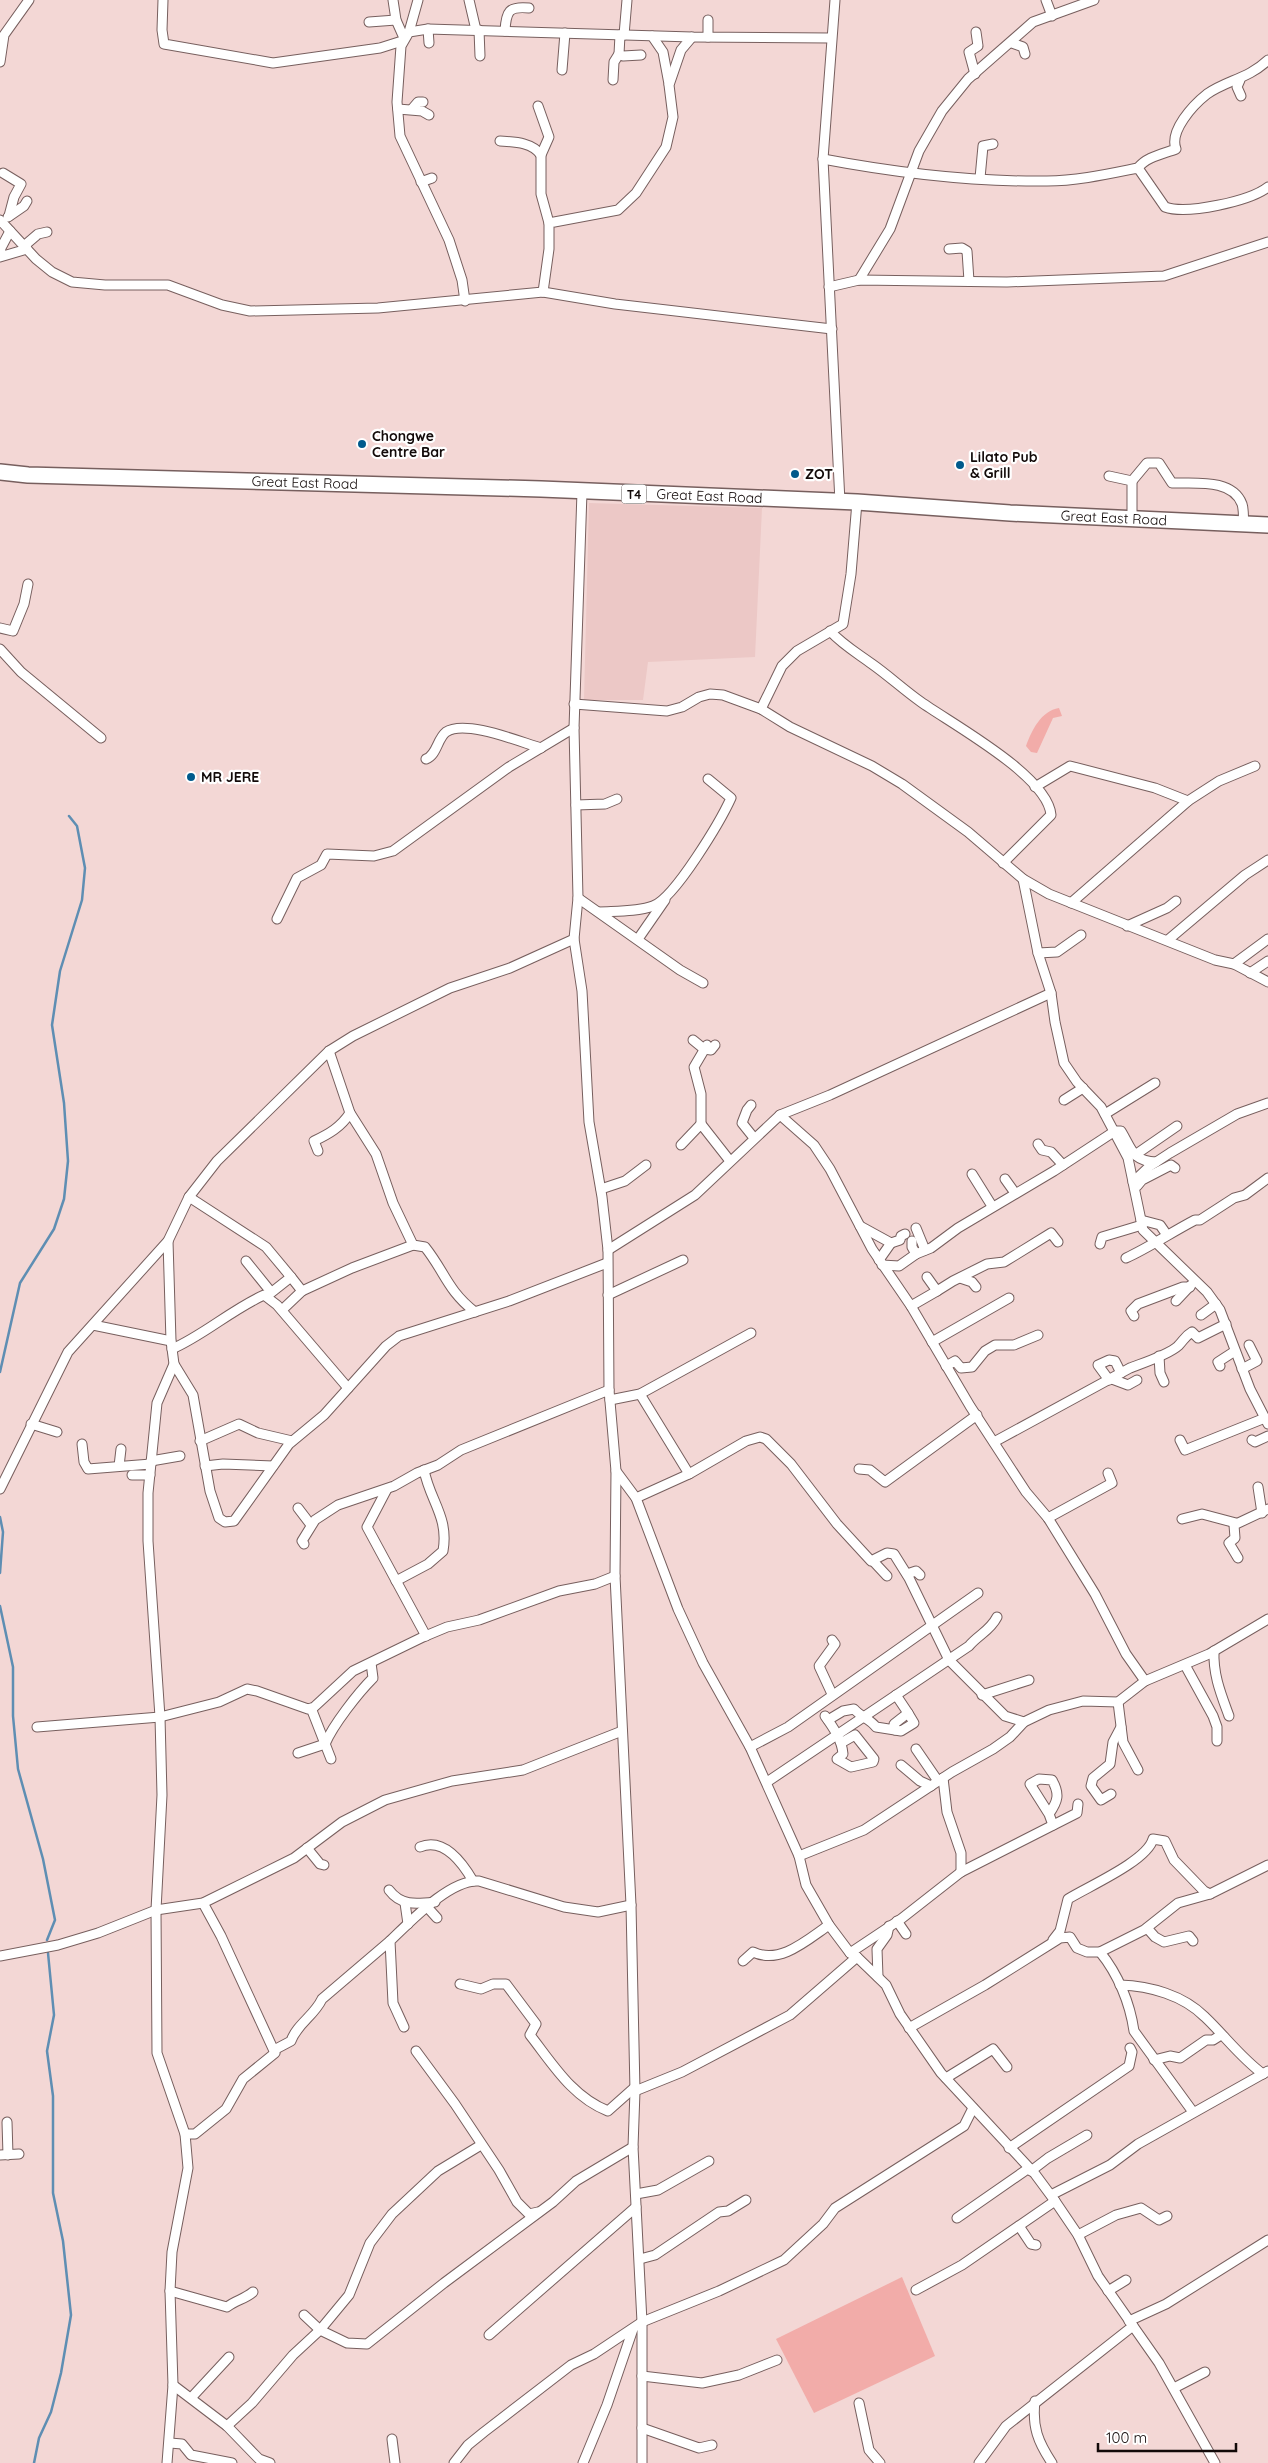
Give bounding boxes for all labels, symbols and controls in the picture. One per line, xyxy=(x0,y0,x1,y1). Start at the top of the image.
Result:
place label: Chongwe Centre Bar xyxy=(372,427,445,461)
marker: Chongwe Centre Bar xyxy=(356,438,368,450)
place label: Lilato Pub & Grill xyxy=(970,448,1038,482)
marker: Lilato Pub & Grill xyxy=(954,459,966,471)
place label: ZOT xyxy=(805,465,833,483)
marker: ZOT xyxy=(789,468,801,480)
street label: Great East Road xyxy=(251,472,358,493)
road number: T4 xyxy=(622,484,646,504)
street label: Great East Road xyxy=(656,485,763,507)
street label: Great East Road xyxy=(1060,506,1167,529)
place label: MR JERE xyxy=(201,768,259,786)
marker: MR JERE xyxy=(185,771,197,783)
scale bar xyxy=(1098,2420,1236,2452)
text: 100 m xyxy=(1106,2428,1147,2447)

